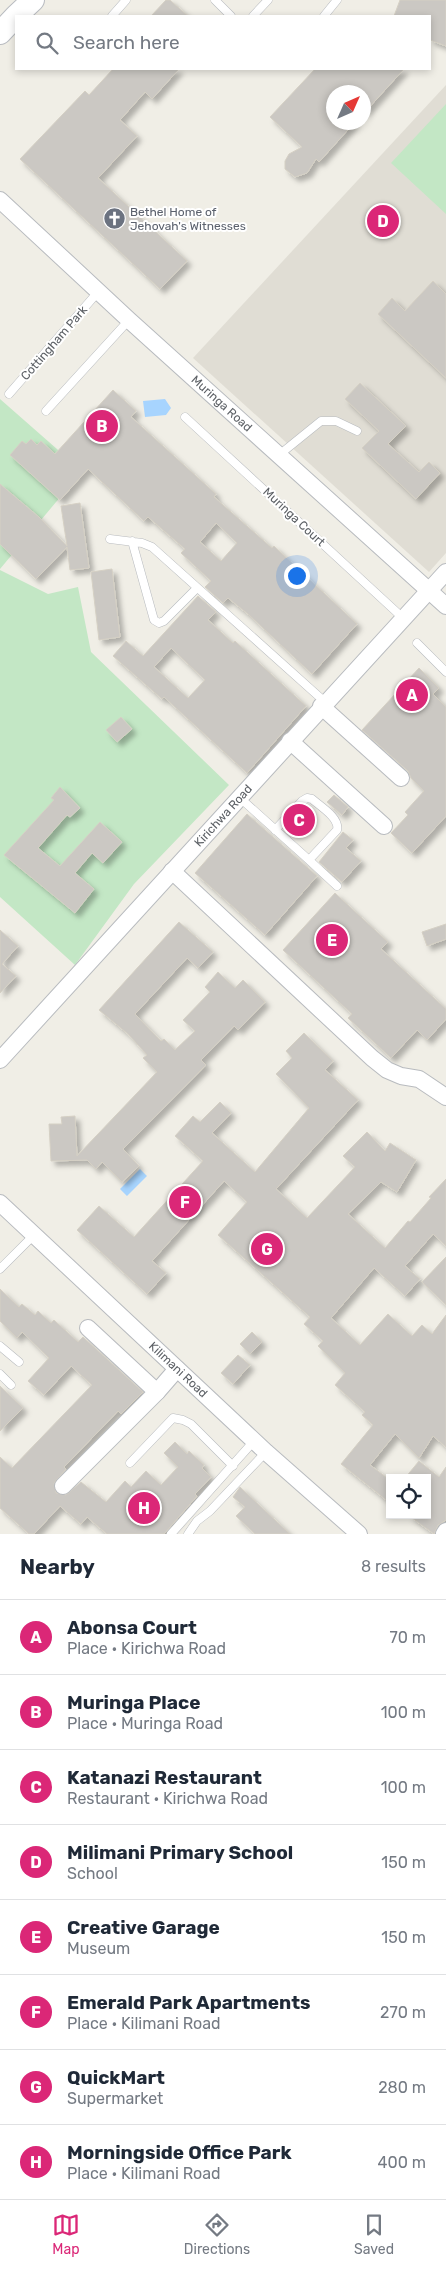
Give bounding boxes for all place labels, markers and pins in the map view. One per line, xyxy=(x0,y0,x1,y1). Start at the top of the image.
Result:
pin: D xyxy=(367,202,399,240)
place label: Bethel Home of Jehovah's Witnesses xyxy=(130,205,246,233)
church icon: Bethel Home of Jehovah's Witnesses xyxy=(102,207,126,231)
pin: B xyxy=(86,407,118,445)
pin: A xyxy=(396,676,428,714)
pin: C xyxy=(283,801,315,839)
pin: E xyxy=(316,921,348,959)
pin: F xyxy=(169,1183,201,1221)
pin: G xyxy=(251,1230,283,1268)
pin: H xyxy=(128,1489,160,1527)

